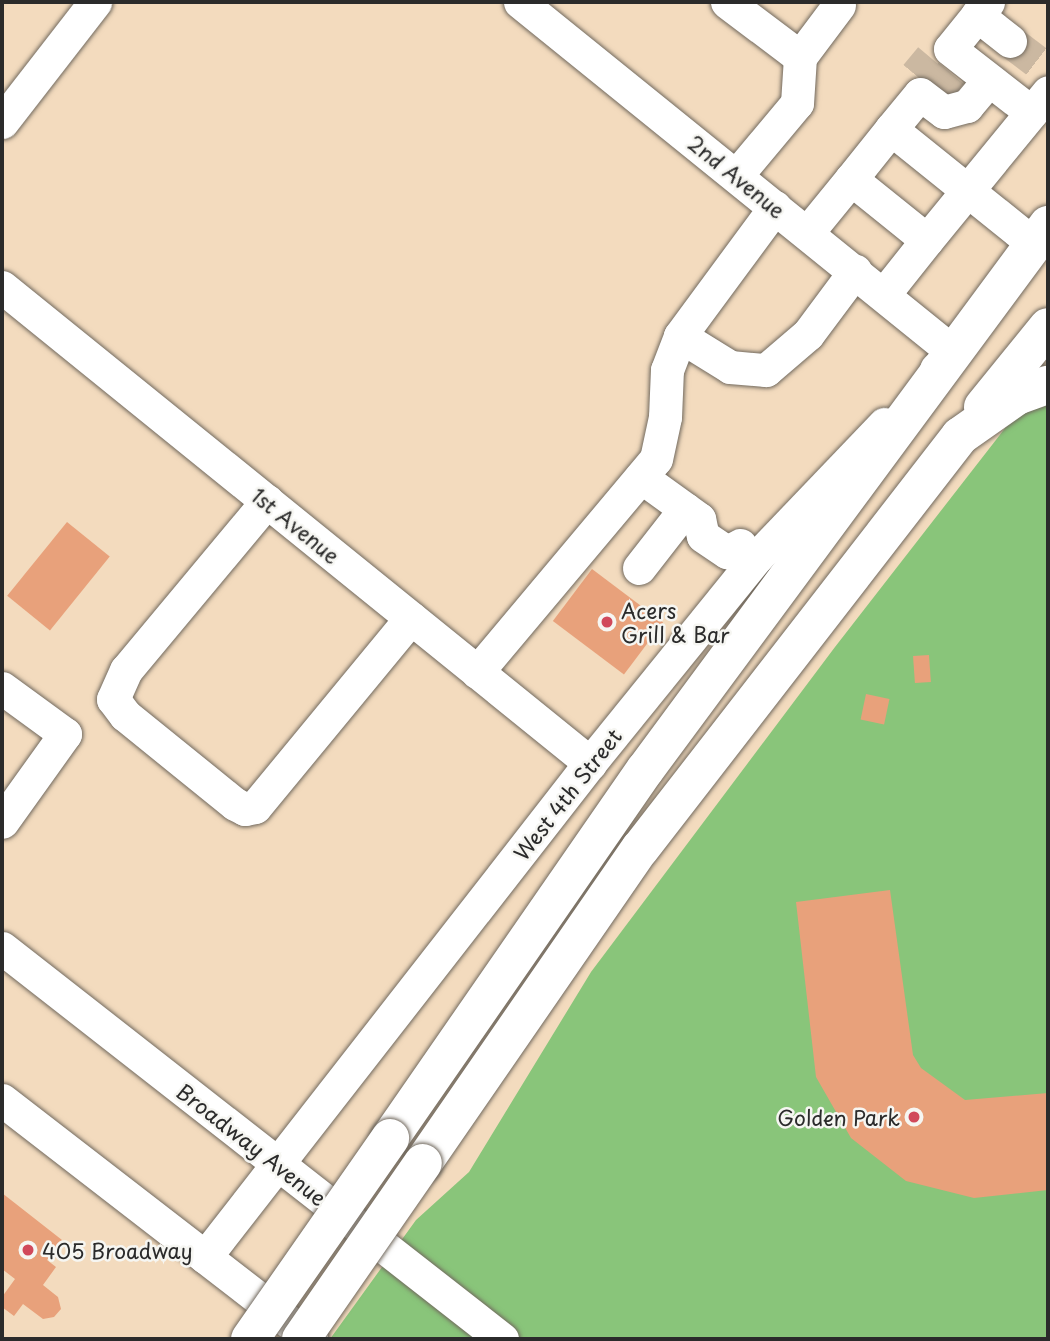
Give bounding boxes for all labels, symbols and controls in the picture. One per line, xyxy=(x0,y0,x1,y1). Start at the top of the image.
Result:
street label: 2nd Avenue xyxy=(683,129,791,223)
street label: 1st Avenue xyxy=(247,482,345,568)
place label: Acers Grill & Bar xyxy=(621,597,731,647)
marker: Acers Grill & Bar xyxy=(599,614,615,630)
street label: West 4th Street xyxy=(508,723,626,865)
street label: Broadway Avenue xyxy=(173,1078,331,1210)
place label: Golden Park xyxy=(776,1104,900,1130)
marker: Golden Park xyxy=(906,1109,922,1125)
place label: 405 Broadway xyxy=(42,1237,194,1263)
marker: 405 Broadway xyxy=(20,1242,36,1258)

